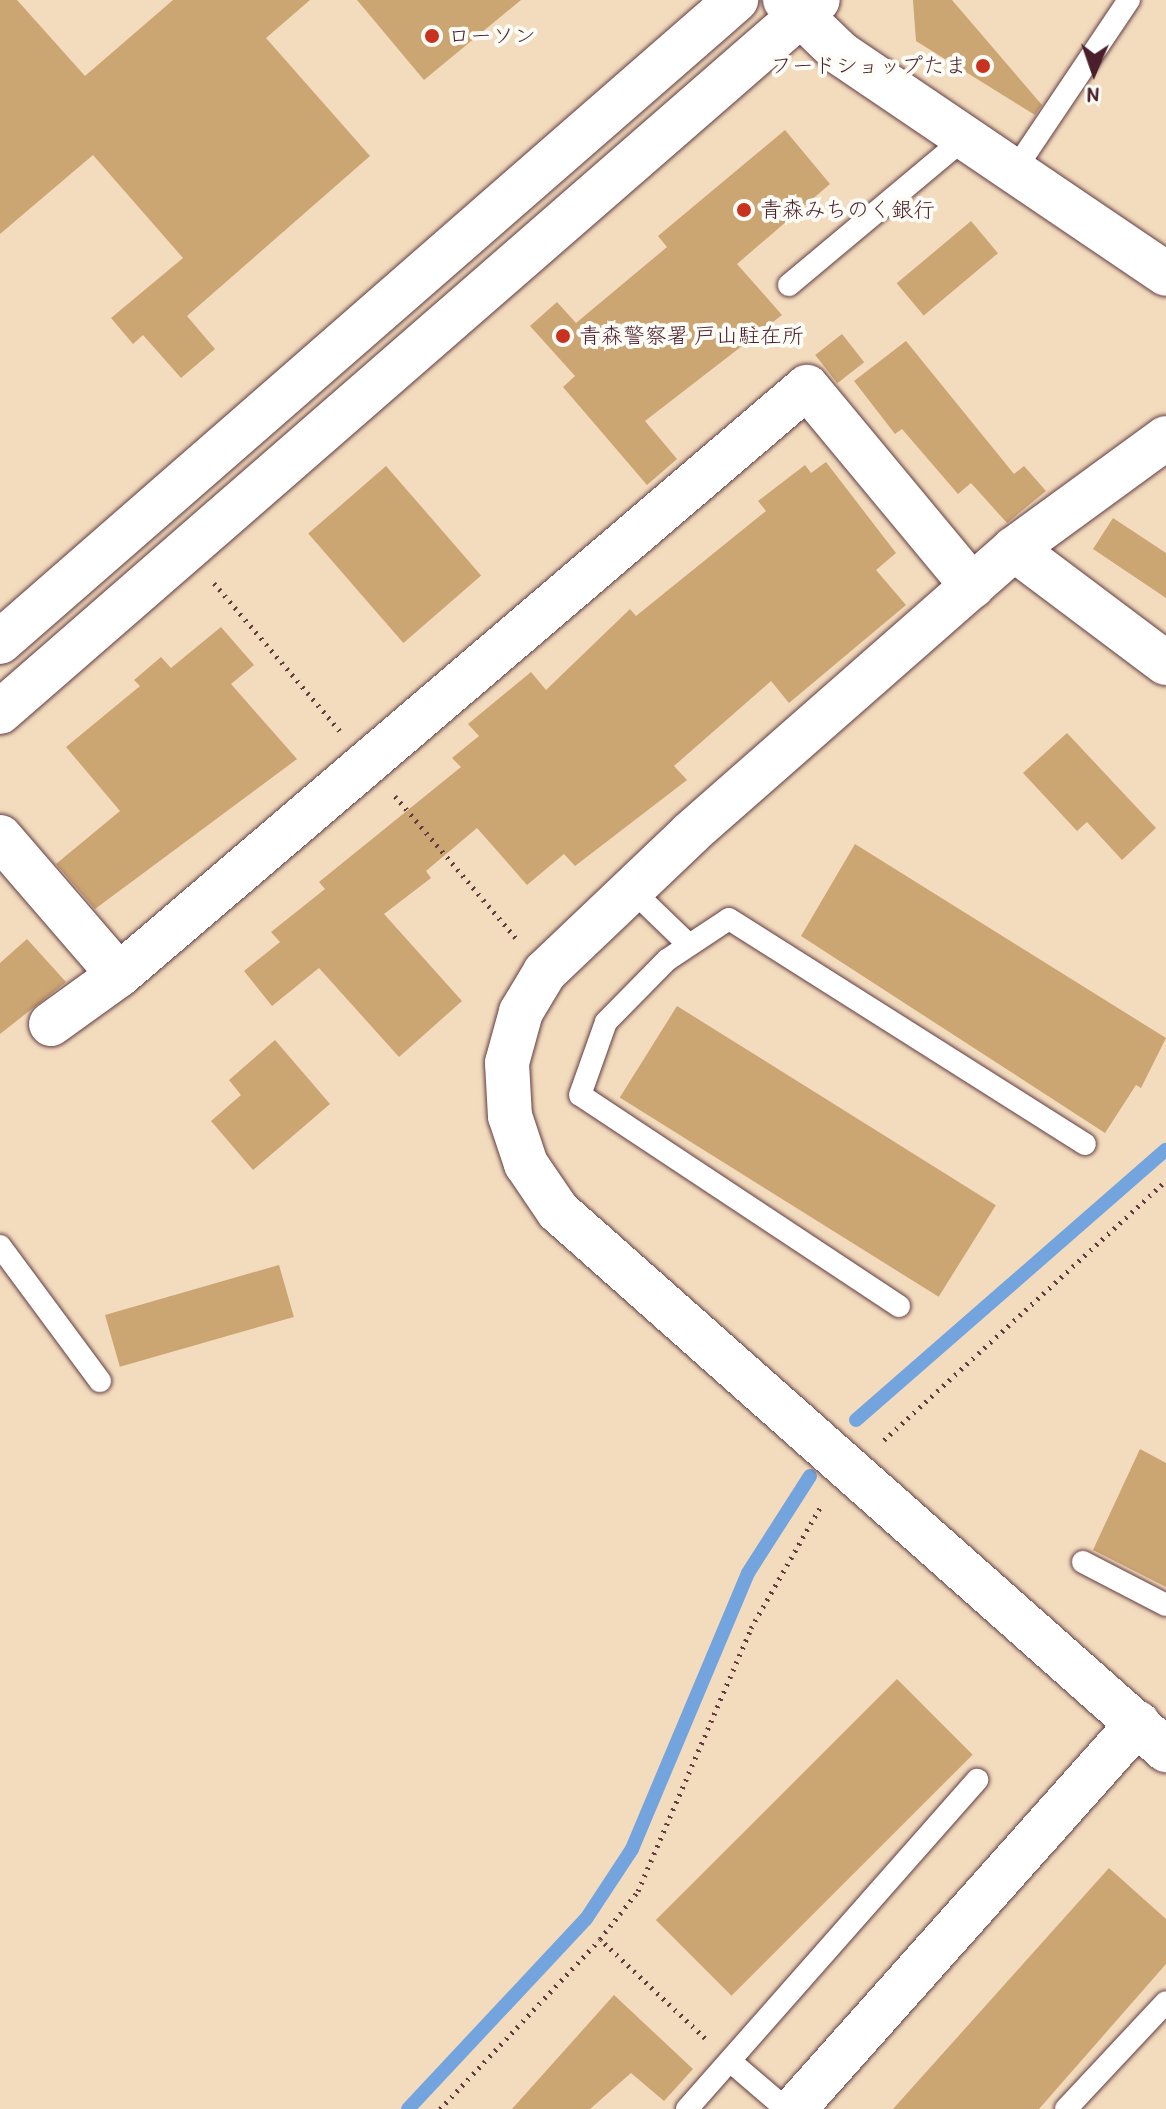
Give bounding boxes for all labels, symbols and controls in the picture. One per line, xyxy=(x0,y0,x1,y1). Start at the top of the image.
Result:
place label: ローソン xyxy=(448,23,536,49)
marker: ローソン xyxy=(423,27,441,45)
north arrow xyxy=(1054,32,1134,112)
place label: フードショップたま xyxy=(769,53,967,79)
marker: フードショップたま xyxy=(974,57,992,75)
text: N xyxy=(1087,81,1100,111)
place label: 青森みちのく銀行 xyxy=(760,197,936,223)
marker: 青森みちのく銀行 xyxy=(735,201,753,219)
place label: 青森警察署 戸山駐在所 xyxy=(579,323,804,349)
marker: 青森警察署 戸山駐在所 xyxy=(554,327,572,345)

